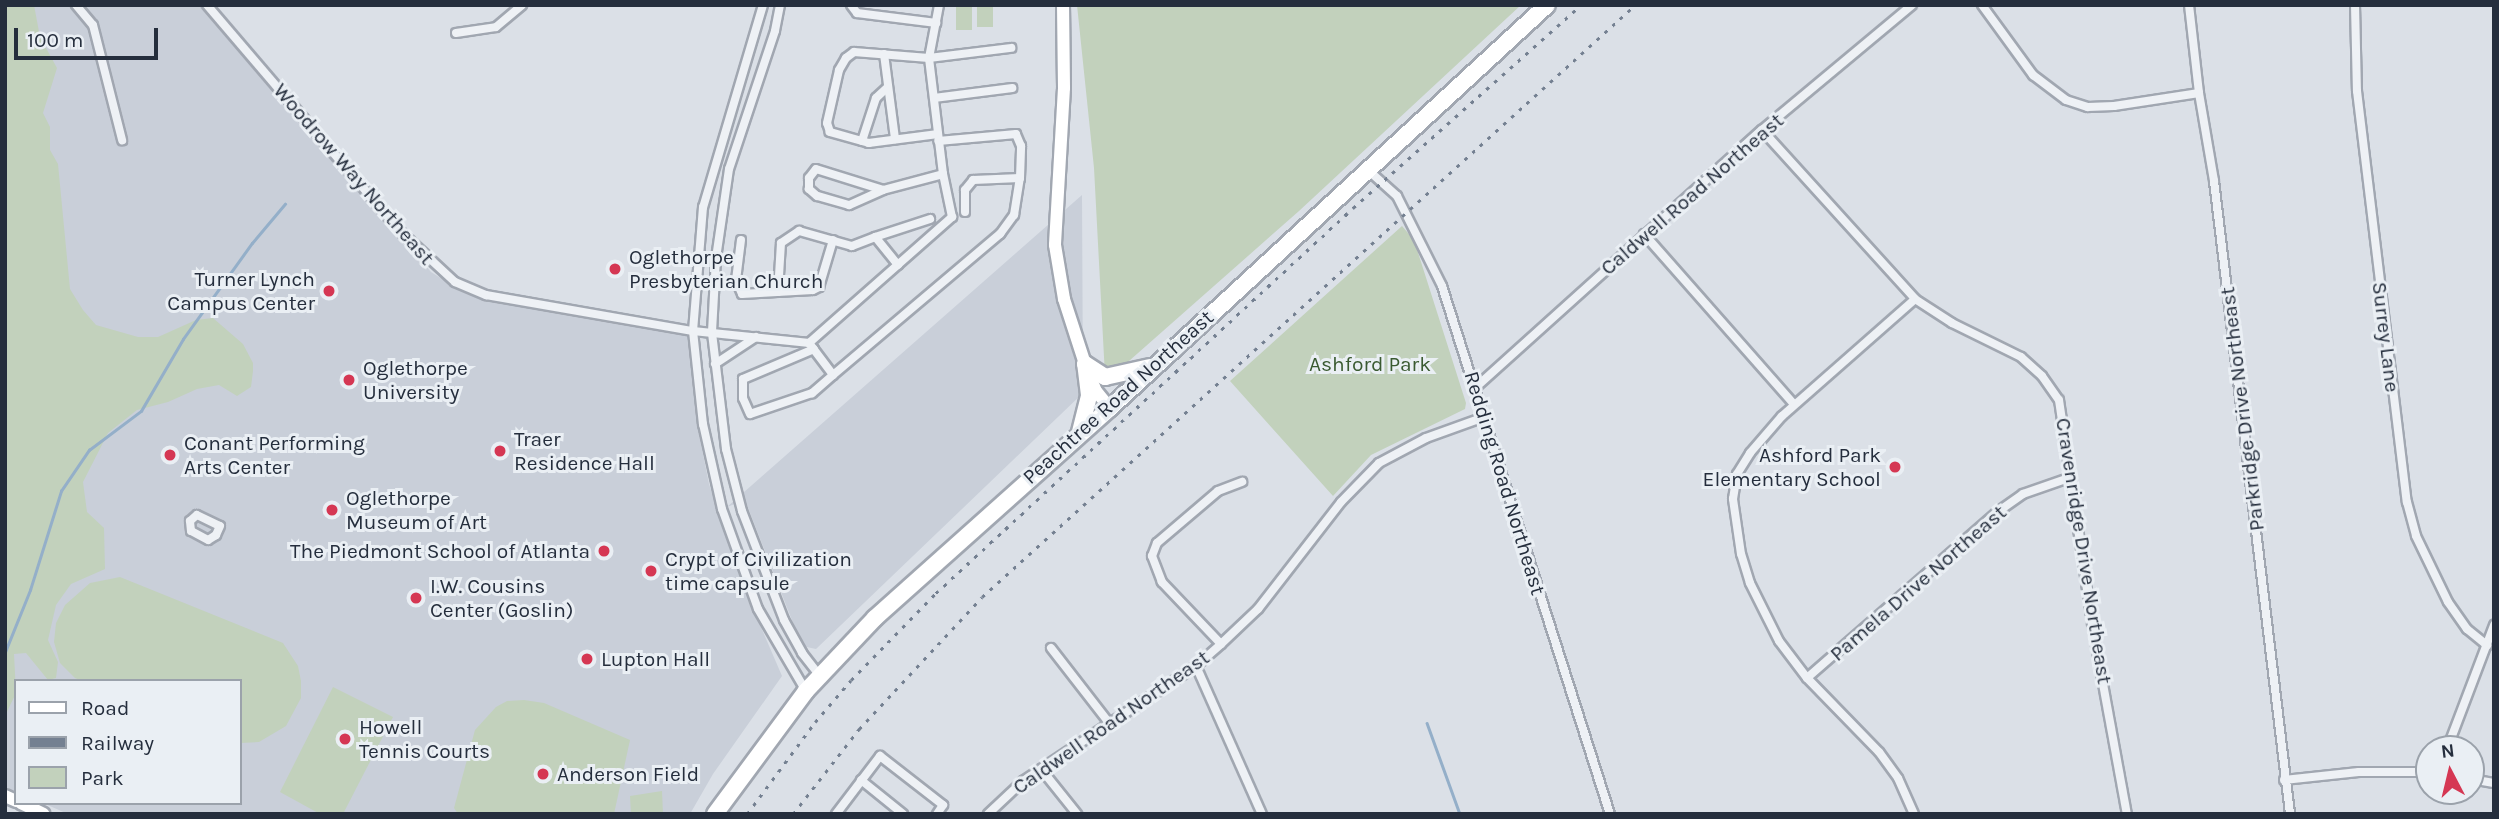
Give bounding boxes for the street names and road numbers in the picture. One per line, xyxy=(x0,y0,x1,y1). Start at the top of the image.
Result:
street label: Woodrow Way Northeast xyxy=(268,78,440,270)
street label: Caldwell Road Northeast xyxy=(1595,108,1789,280)
street label: Surrey Lane xyxy=(2367,280,2405,394)
street label: Parkridge Drive Northeast xyxy=(2215,285,2269,533)
street label: Peachtree Road Northeast xyxy=(1017,305,1219,489)
street label: Redding Road Northeast xyxy=(1459,368,1551,598)
street label: Cravenridge Drive Northeast xyxy=(2050,416,2118,686)
street label: Pamela Drive Northeast xyxy=(1825,500,2011,666)
street label: Caldwell Road Northeast xyxy=(1008,645,1214,799)

